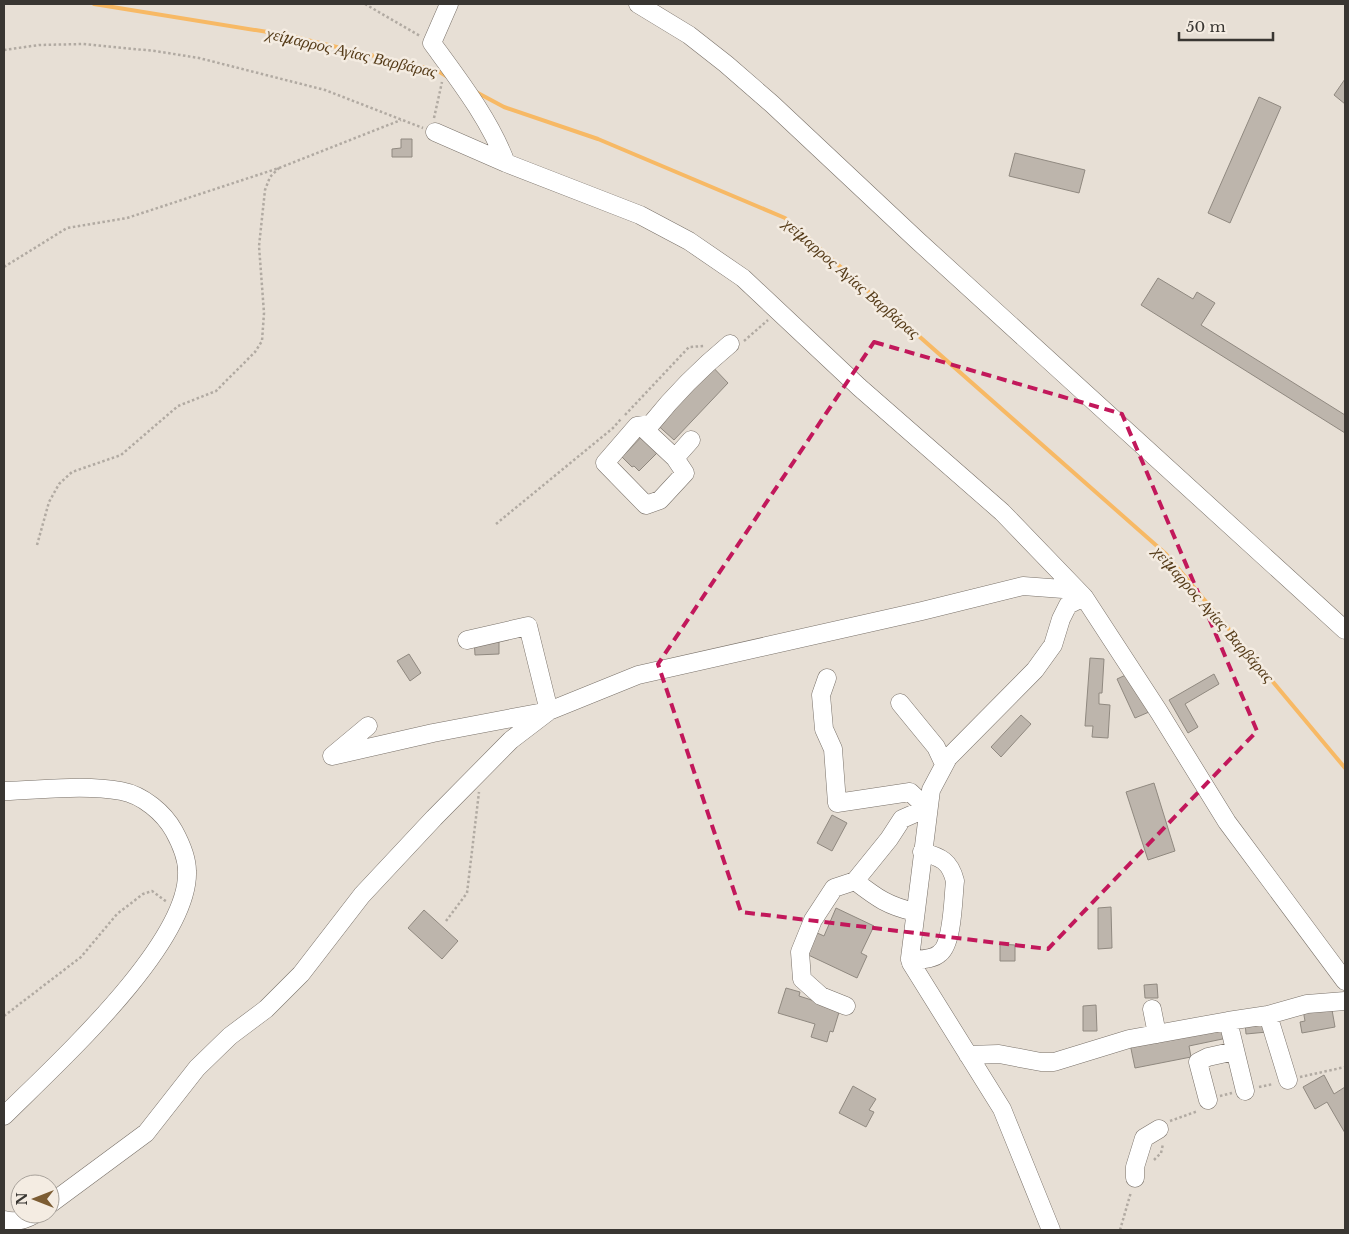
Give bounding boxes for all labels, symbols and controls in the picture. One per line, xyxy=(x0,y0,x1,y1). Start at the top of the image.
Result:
scale bar xyxy=(1179,10,1273,42)
text: 50 m xyxy=(1186,17,1226,36)
water label: χείμαρρος Αγίας Βαρβάρας xyxy=(263,22,440,81)
water label: χείμαρρος Αγίας Βαρβάρας xyxy=(778,212,925,343)
water label: χείμαρρος Αγίας Βαρβάρας xyxy=(1148,540,1279,687)
north arrow xyxy=(10,1174,60,1224)
text: N xyxy=(13,1192,31,1206)

